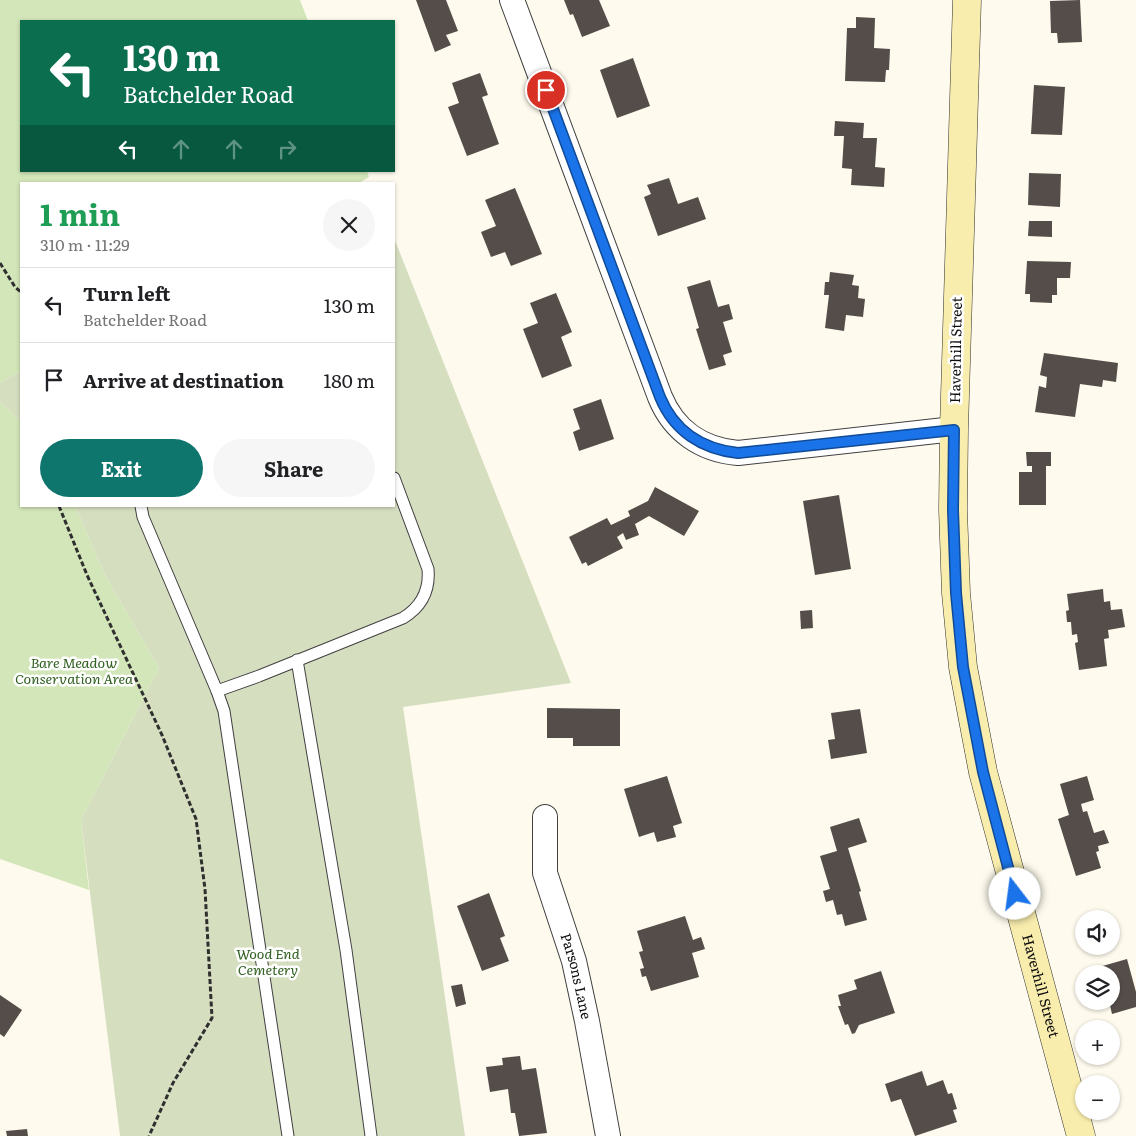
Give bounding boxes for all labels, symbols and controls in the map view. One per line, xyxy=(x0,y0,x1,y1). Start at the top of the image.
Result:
text: 130 m xyxy=(123,30,220,82)
icon: left xyxy=(40,40,105,105)
pin xyxy=(525,69,567,111)
icon: arrive xyxy=(532,76,560,104)
text: Batchelder Road xyxy=(123,77,294,110)
icon: left xyxy=(114,135,142,163)
icon: ahead xyxy=(167,135,195,163)
icon: ahead xyxy=(220,135,248,163)
icon: right xyxy=(273,135,301,163)
text: 1 min xyxy=(40,191,120,235)
button: close xyxy=(323,199,375,251)
text: 310 m · 11:29 xyxy=(40,232,130,256)
text: Turn left xyxy=(83,279,170,307)
icon: left xyxy=(40,291,68,319)
text: 130 m xyxy=(324,291,375,319)
street label: Haverhill Street xyxy=(944,296,966,403)
text: Batchelder Road xyxy=(83,307,207,331)
icon: arrive xyxy=(40,366,68,394)
text: Arrive at destination xyxy=(83,366,284,394)
text: 180 m xyxy=(324,366,375,394)
button: Exit xyxy=(40,439,203,497)
button: Share xyxy=(213,439,375,497)
park label: Bare Meadow Conservation Area xyxy=(15,652,133,688)
position arrow xyxy=(988,867,1040,919)
map controls xyxy=(1075,910,1120,1120)
button: sound xyxy=(1075,910,1120,955)
street label: Parsons Lane xyxy=(556,930,597,1021)
street label: Haverhill Street xyxy=(1018,932,1065,1040)
park label: Wood End Cemetery xyxy=(236,943,300,979)
button: layers xyxy=(1075,965,1120,1010)
button: + xyxy=(1075,1020,1120,1065)
button: − xyxy=(1075,1075,1120,1120)

